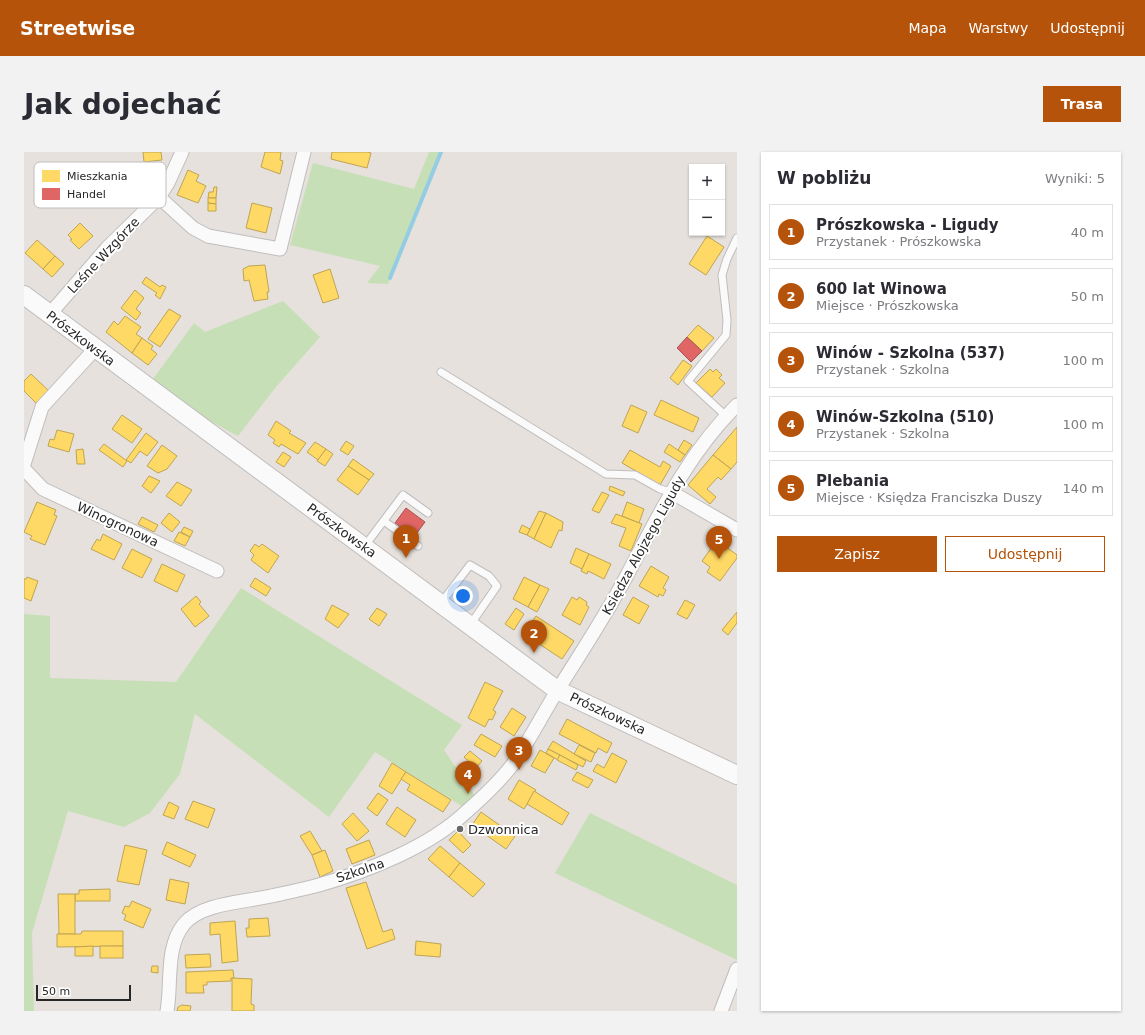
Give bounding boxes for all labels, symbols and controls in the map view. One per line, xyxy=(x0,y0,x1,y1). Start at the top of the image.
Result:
text: Streetwise xyxy=(20,17,135,39)
text: Mapa xyxy=(908,20,947,36)
text: Warstwy xyxy=(969,20,1028,36)
text: Udostępnij xyxy=(1050,20,1125,36)
button: Trasa xyxy=(1043,86,1121,122)
text: Jak dojechać xyxy=(24,88,222,121)
legend xyxy=(34,162,166,208)
map controls xyxy=(689,164,725,236)
button: + xyxy=(689,164,725,200)
text: W pobliżu xyxy=(777,168,871,188)
text: Mieszkania xyxy=(67,170,128,183)
text: Wyniki: 5 xyxy=(1045,171,1105,186)
text: Handel xyxy=(67,188,106,201)
button: − xyxy=(689,200,725,236)
street label: Leśne Wzgórze xyxy=(64,214,142,296)
text: Prószkowska - Ligudy xyxy=(816,216,998,234)
text: 1 xyxy=(786,225,796,240)
text: 40 m xyxy=(1071,225,1104,240)
text: Przystanek · Prószkowska xyxy=(816,234,981,249)
text: 600 lat Winowa xyxy=(816,280,947,298)
text: 2 xyxy=(786,289,796,304)
text: 50 m xyxy=(1071,289,1104,304)
text: Miejsce · Prószkowska xyxy=(816,298,959,313)
street label: Prószkowska xyxy=(43,308,118,369)
text: Winów - Szkolna (537) xyxy=(816,344,1005,362)
text: 3 xyxy=(786,353,796,368)
text: 100 m xyxy=(1062,353,1104,368)
text: Przystanek · Szkolna xyxy=(816,362,949,377)
text: Winów-Szkolna (510) xyxy=(816,408,994,426)
text: 4 xyxy=(786,417,796,432)
text: 100 m xyxy=(1062,417,1104,432)
text: Przystanek · Szkolna xyxy=(816,426,949,441)
text: Plebania xyxy=(816,472,889,490)
street label: Księdza Alojzego Ligudy xyxy=(599,473,688,617)
text: 5 xyxy=(786,481,796,496)
text: 140 m xyxy=(1062,481,1104,496)
text: Miejsce · Księdza Franciszka Duszy xyxy=(816,490,1042,505)
street label: Winogronowa xyxy=(75,499,161,550)
street label: Prószkowska xyxy=(304,500,379,561)
pin: 1 xyxy=(393,525,419,558)
pin: 5 xyxy=(706,526,732,559)
button: Zapisz xyxy=(777,536,937,572)
button: Udostępnij xyxy=(945,536,1105,572)
your location xyxy=(453,586,473,606)
pin: 2 xyxy=(521,620,547,653)
street label: Prószkowska xyxy=(567,689,648,738)
pin: 3 xyxy=(506,737,532,770)
pin: 4 xyxy=(455,761,481,794)
place label: Dzwonnica xyxy=(468,822,539,837)
marker: Dzwonnica xyxy=(455,824,465,834)
street label: Szkolna xyxy=(334,855,386,886)
scale bar xyxy=(36,983,131,1002)
text: 50 m xyxy=(42,985,70,998)

